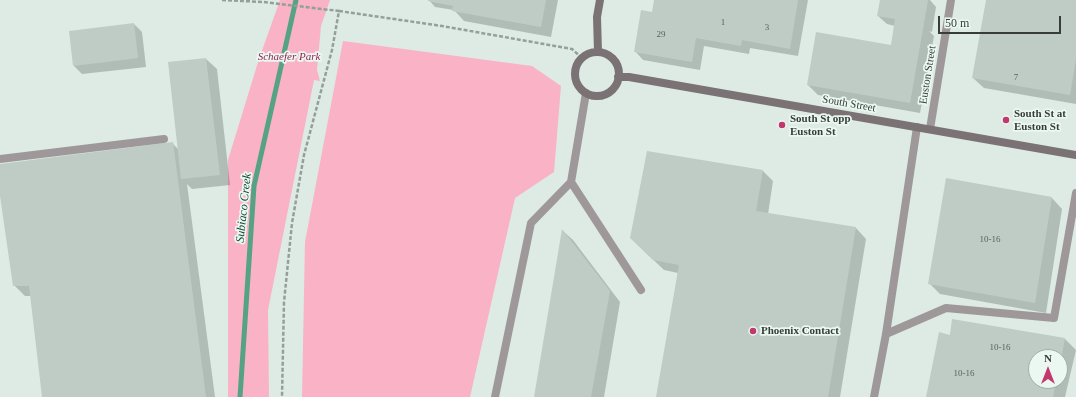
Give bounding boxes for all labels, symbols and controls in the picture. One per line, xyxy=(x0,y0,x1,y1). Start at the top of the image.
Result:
scale bar xyxy=(940,8,1063,34)
text: 50 m xyxy=(945,16,969,30)
house number: 1 xyxy=(721,18,725,28)
house number: 3 xyxy=(765,23,769,33)
house number: 29 xyxy=(656,30,666,40)
street label: Euston Street xyxy=(917,45,939,105)
park label: Schaefer Park xyxy=(258,50,320,64)
house number: 7 xyxy=(1014,73,1018,83)
street label: South Street xyxy=(821,93,877,115)
place label: South St at Euston St xyxy=(1014,107,1066,133)
place label: South St opp Euston St xyxy=(790,112,851,138)
marker: South St at Euston St xyxy=(1001,115,1011,125)
marker: South St opp Euston St xyxy=(777,120,787,130)
water label: Subiaco Creek xyxy=(233,173,255,243)
house number: 10-16 xyxy=(980,235,1000,245)
place label: Phoenix Contact xyxy=(761,324,839,338)
marker: Phoenix Contact xyxy=(748,326,758,336)
house number: 10-16 xyxy=(990,343,1010,353)
north arrow xyxy=(1028,349,1068,389)
text: N xyxy=(1044,352,1052,364)
house number: 10-16 xyxy=(954,369,974,379)

